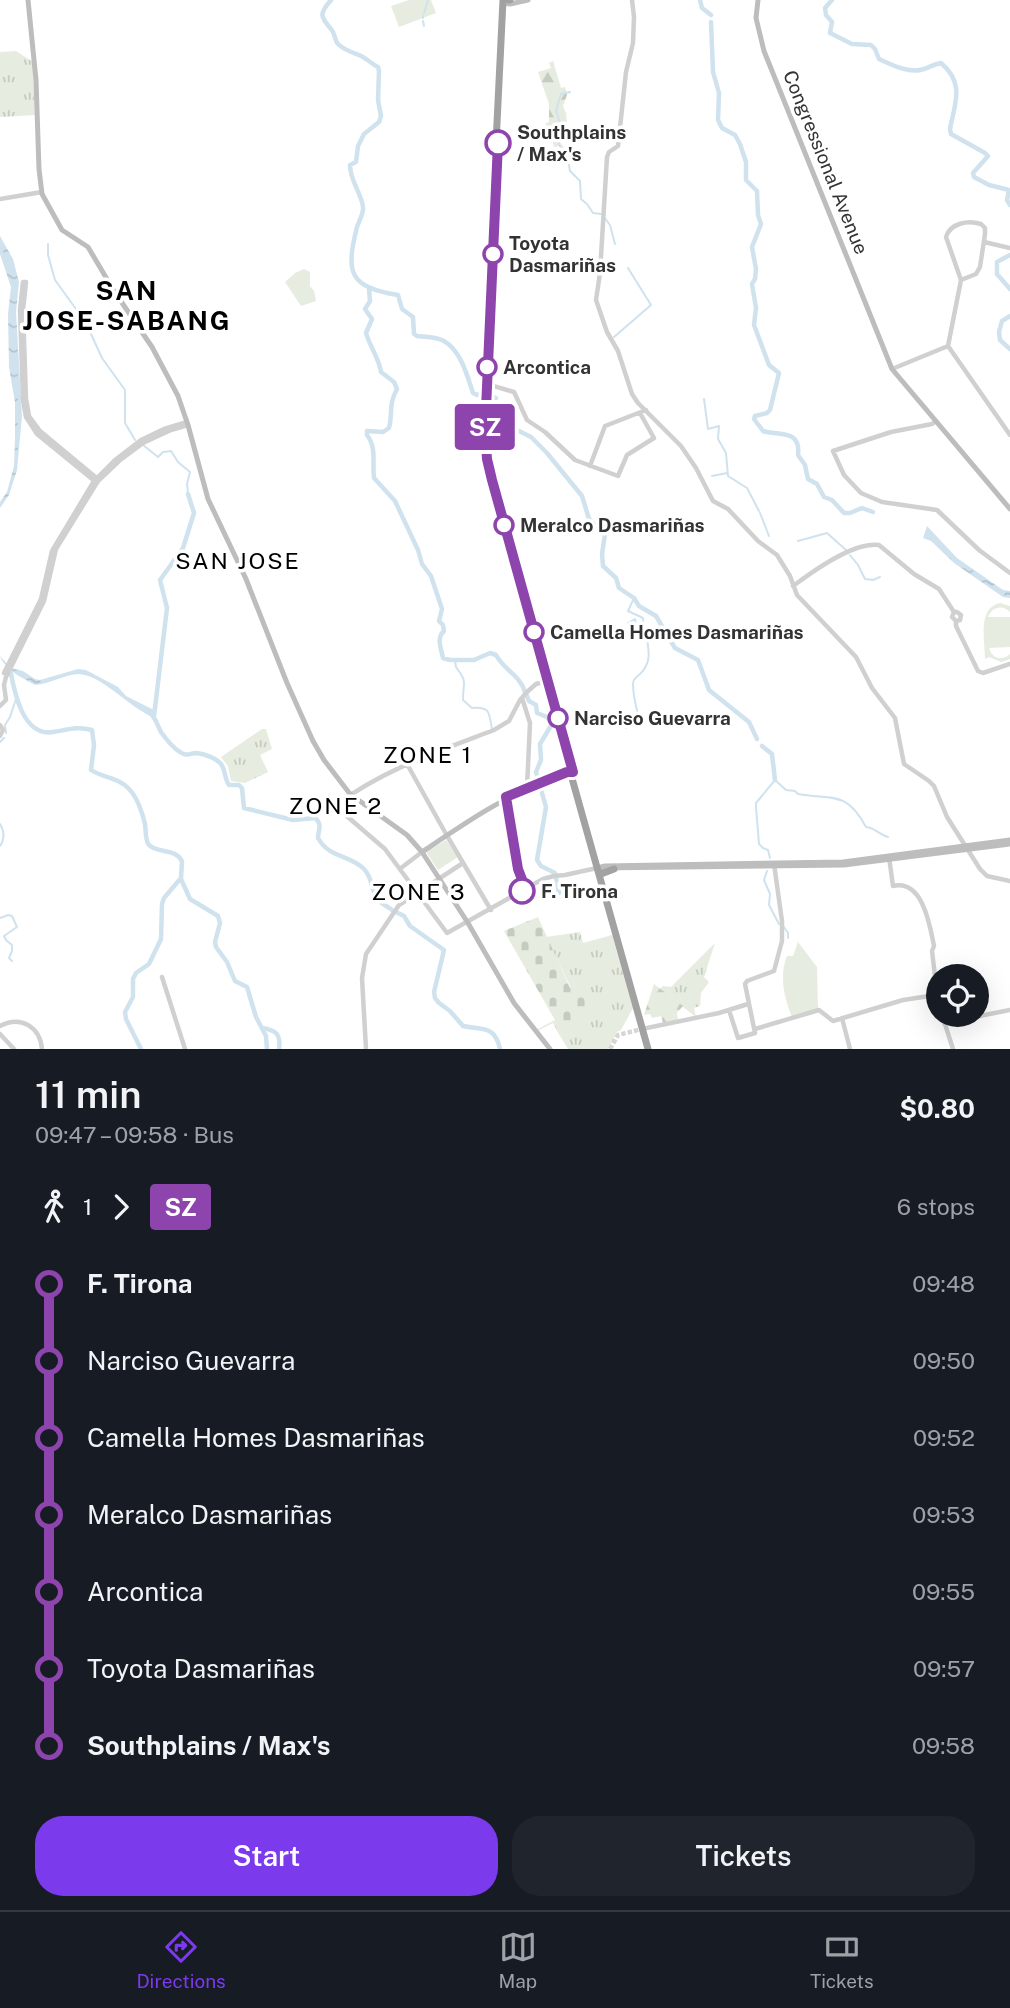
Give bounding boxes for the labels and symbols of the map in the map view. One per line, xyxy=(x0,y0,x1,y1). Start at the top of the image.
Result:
street label: Congressional Avenue xyxy=(779,67,873,257)
place label: Southplains / Max's xyxy=(517,121,626,165)
marker: Southplains / Max's xyxy=(485,130,511,156)
place label: Toyota Dasmariñas xyxy=(509,232,616,276)
marker: Toyota Dasmariñas xyxy=(483,244,503,264)
district label: SAN JOSE-SABANG xyxy=(22,275,232,336)
place label: Arcontica xyxy=(503,356,591,378)
marker: Arcontica xyxy=(477,357,497,377)
line badge: SZ xyxy=(454,404,516,450)
place label: Meralco Dasmariñas xyxy=(520,514,705,536)
marker: Meralco Dasmariñas xyxy=(494,515,514,535)
district label: SAN JOSE xyxy=(175,547,301,574)
place label: Camella Homes Dasmariñas xyxy=(550,621,804,643)
marker: Camella Homes Dasmariñas xyxy=(524,622,544,642)
place label: Narciso Guevarra xyxy=(574,707,731,729)
marker: Narciso Guevarra xyxy=(548,708,568,728)
district label: ZONE 1 xyxy=(383,741,473,768)
district label: ZONE 2 xyxy=(289,792,383,819)
district label: ZONE 3 xyxy=(371,878,467,905)
marker: F. Tirona xyxy=(509,878,535,904)
place label: F. Tirona xyxy=(541,880,618,902)

